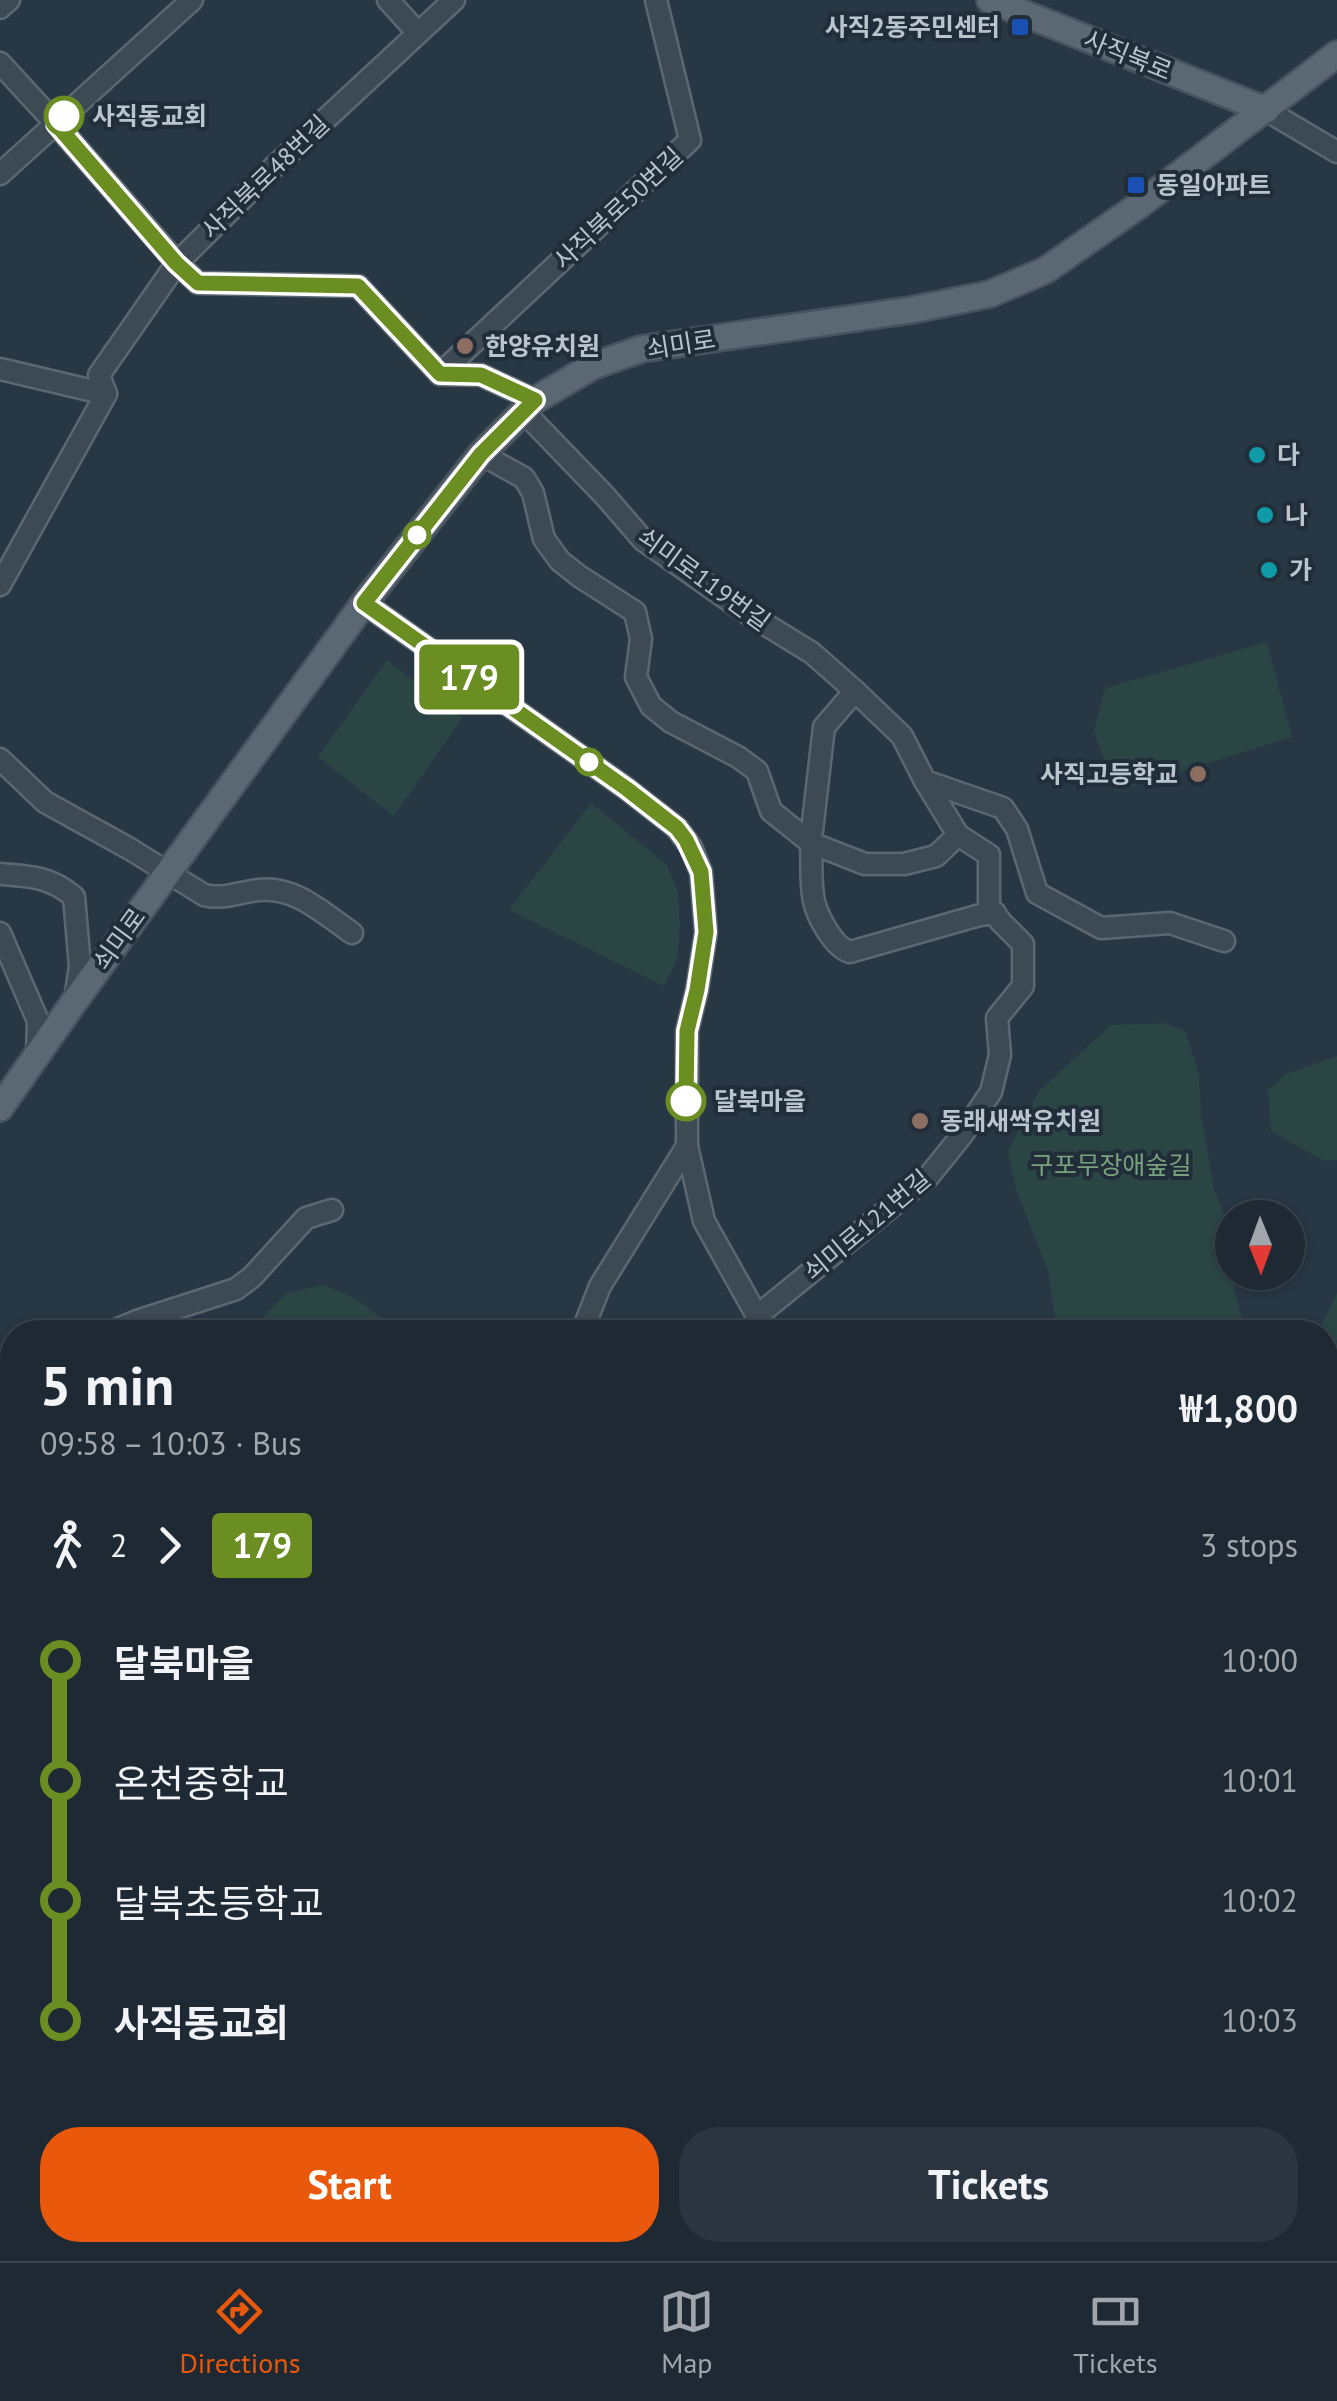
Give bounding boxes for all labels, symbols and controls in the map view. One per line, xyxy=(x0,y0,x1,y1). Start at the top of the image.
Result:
place label: 사직2동주민센터 xyxy=(825,11,1000,43)
marker: 사직2동주민센터 xyxy=(1009,16,1031,38)
street label: 사직북로 xyxy=(1079,23,1177,87)
marker: 사직동교회 xyxy=(45,97,83,135)
place label: 사직동교회 xyxy=(92,100,207,132)
street label: 사직북로48번길 xyxy=(194,108,336,246)
street label: 사직북로50번길 xyxy=(547,140,689,276)
place label: 동일아파트 xyxy=(1156,169,1271,201)
marker: 동일아파트 xyxy=(1125,174,1147,196)
street label: 쇠미로 xyxy=(644,323,718,365)
place label: 한양유치원 xyxy=(485,330,600,362)
marker: 한양유치원 xyxy=(454,335,476,357)
place label: 다 xyxy=(1277,439,1300,471)
marker: 다 xyxy=(1246,444,1268,466)
place label: 나 xyxy=(1285,499,1308,531)
marker: 나 xyxy=(1254,504,1276,526)
street label: 쇠미로119번길 xyxy=(632,520,776,638)
unlabelled marker xyxy=(404,522,430,548)
place label: 가 xyxy=(1289,554,1312,586)
marker: 가 xyxy=(1258,559,1280,581)
line badge: 179 xyxy=(412,644,526,710)
text: 179 xyxy=(439,654,499,700)
unlabelled marker xyxy=(576,749,602,775)
place label: 사직고등학교 xyxy=(1040,758,1178,790)
marker: 사직고등학교 xyxy=(1187,763,1209,785)
street label: 쇠미로 xyxy=(86,902,152,976)
marker: 달북마을 xyxy=(667,1082,705,1120)
place label: 달북마을 xyxy=(714,1085,806,1117)
place label: 동래새싹유치원 xyxy=(940,1105,1101,1137)
marker: 동래새싹유치원 xyxy=(909,1110,931,1132)
park label: 구포무장애숲길 xyxy=(1030,1149,1192,1181)
street label: 쇠미로121번길 xyxy=(797,1163,937,1287)
north arrow xyxy=(1215,1200,1305,1290)
map controls xyxy=(1215,1200,1305,1290)
text: 5 min xyxy=(40,1349,174,1420)
text: ₩1,800 xyxy=(1180,1383,1298,1432)
text: 09:58 – 10:03 · Bus xyxy=(40,1422,302,1464)
icon: walk xyxy=(40,1518,95,1573)
icon: forward xyxy=(142,1518,197,1573)
text: 179 xyxy=(232,1522,292,1568)
text: 2 xyxy=(110,1524,127,1566)
text: 3 stops xyxy=(1200,1524,1298,1566)
text: 달북마을 xyxy=(114,1638,254,1687)
text: 10:00 xyxy=(1221,1639,1298,1681)
text: 온천중학교 xyxy=(114,1758,289,1807)
text: 10:01 xyxy=(1221,1759,1298,1801)
text: 달북초등학교 xyxy=(114,1878,324,1927)
text: 10:02 xyxy=(1221,1879,1298,1921)
text: 사직동교회 xyxy=(114,1998,289,2047)
text: 10:03 xyxy=(1221,1999,1298,2041)
button: Start xyxy=(40,2127,659,2242)
button: Tickets xyxy=(679,2127,1298,2242)
tab: Directions xyxy=(179,2284,300,2381)
tab: Map xyxy=(659,2284,714,2381)
tab: Tickets xyxy=(1073,2284,1158,2381)

